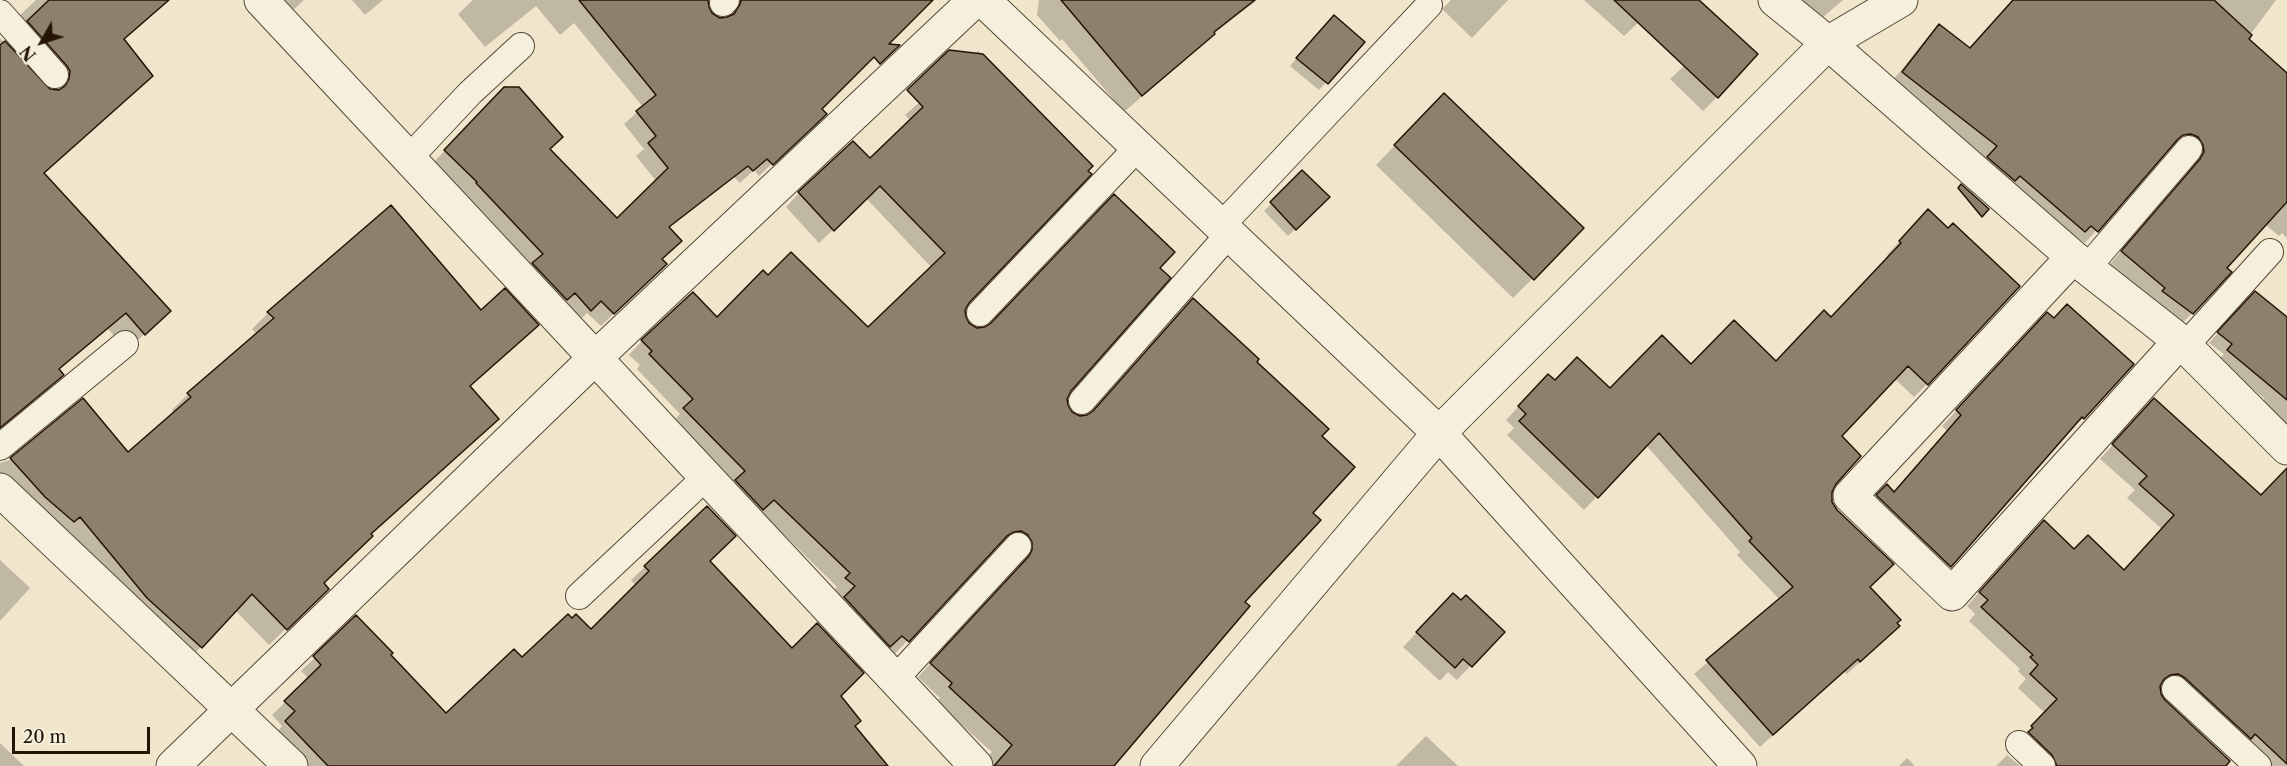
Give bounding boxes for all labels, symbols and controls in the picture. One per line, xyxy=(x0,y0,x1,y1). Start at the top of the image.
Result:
north arrow xyxy=(12,12,72,72)
text: N xyxy=(16,42,40,65)
scale bar xyxy=(15,715,153,753)
text: 20 m xyxy=(23,726,66,748)

